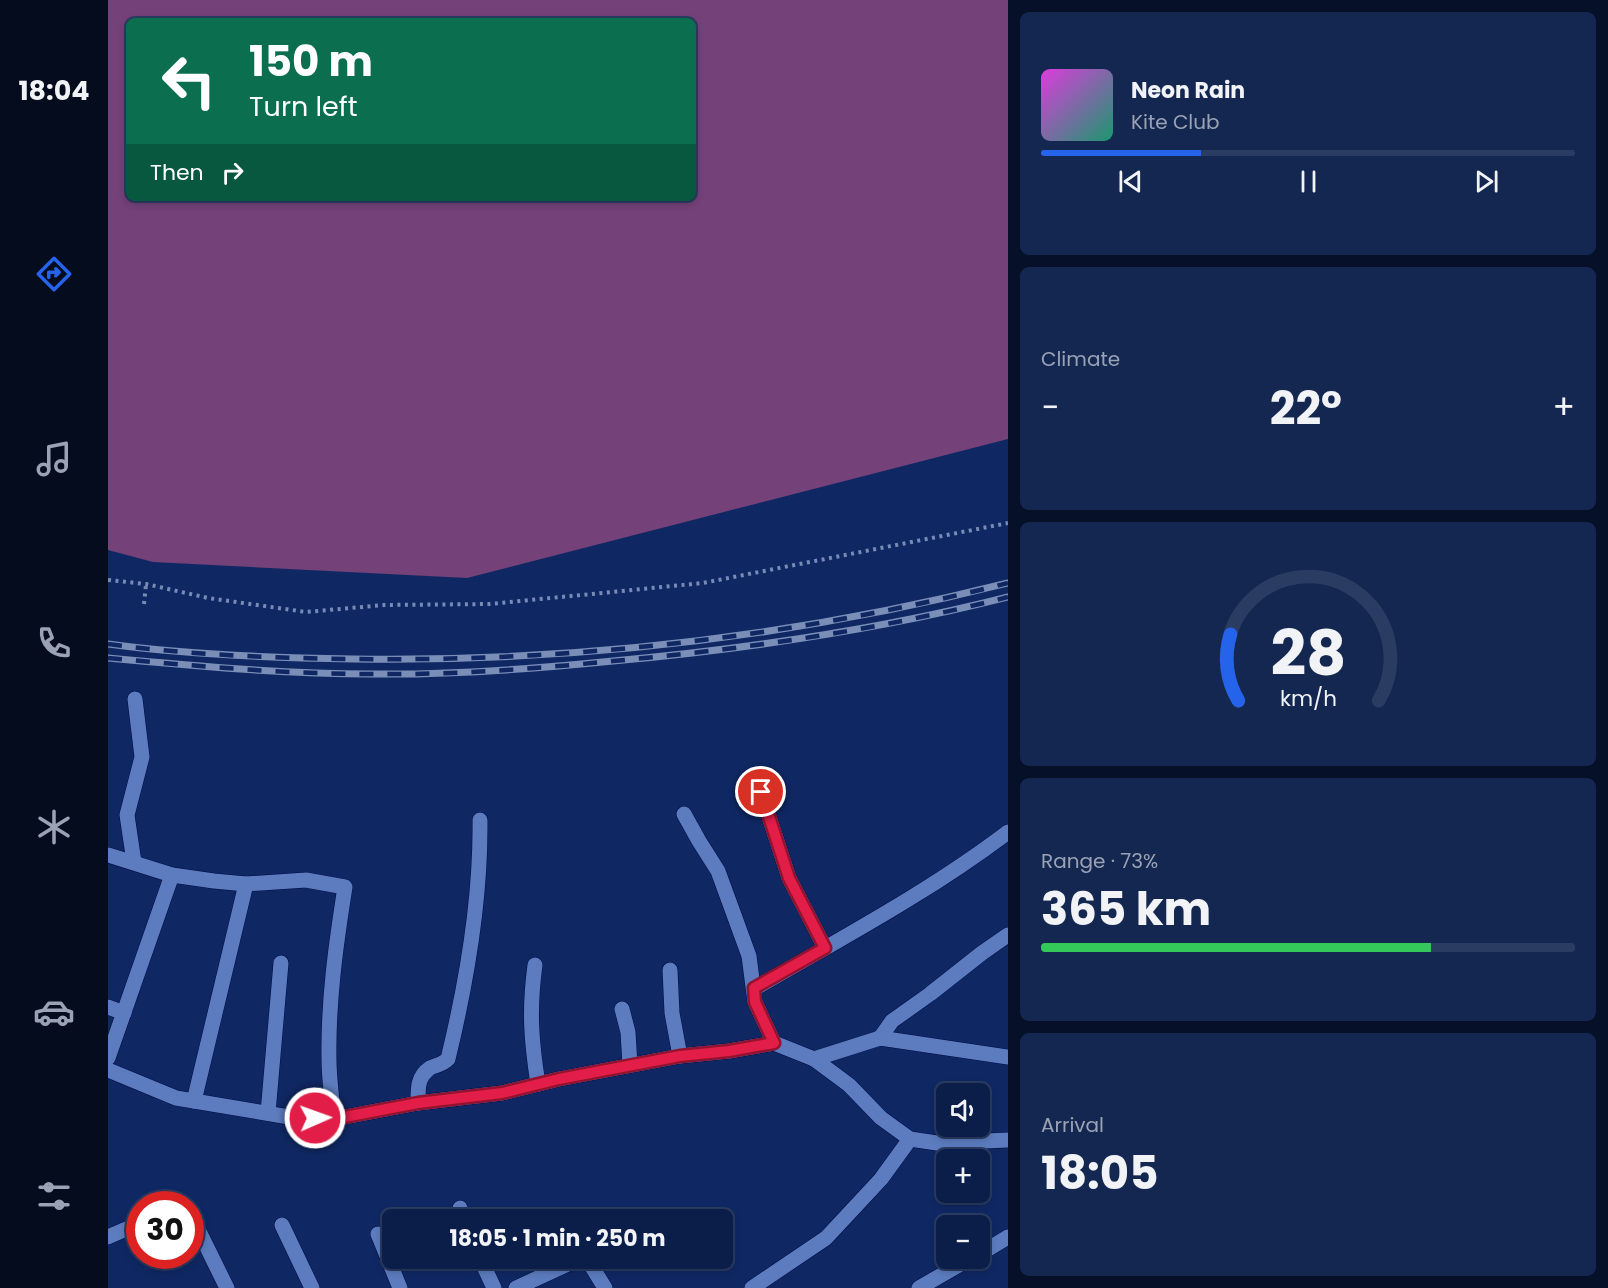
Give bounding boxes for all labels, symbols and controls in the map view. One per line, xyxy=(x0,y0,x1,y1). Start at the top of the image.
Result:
text: 150 m xyxy=(249,32,373,91)
icon: left xyxy=(150,42,228,120)
text: 18:04 xyxy=(18,72,90,109)
text: Neon Rain xyxy=(1131,75,1245,106)
text: Turn left xyxy=(249,88,358,125)
text: Kite Club xyxy=(1131,108,1220,136)
icon: right xyxy=(216,156,249,189)
text: Then xyxy=(150,157,204,188)
icon: previous xyxy=(1114,165,1147,198)
icon: pause xyxy=(1292,165,1325,198)
icon: next xyxy=(1470,165,1503,198)
icon: directions xyxy=(33,253,75,295)
text: Climate xyxy=(1041,345,1120,373)
text: 22° xyxy=(1270,377,1342,440)
text: − xyxy=(1041,384,1059,431)
text: + xyxy=(1552,384,1575,431)
icon: music xyxy=(33,438,75,480)
text: 28 xyxy=(1270,609,1346,697)
icon: phone xyxy=(33,622,75,664)
text: km/h xyxy=(1279,683,1337,714)
pin xyxy=(735,766,786,817)
icon: arrive xyxy=(744,775,777,808)
icon: climate xyxy=(33,806,75,848)
text: Range · 73% xyxy=(1041,847,1158,875)
text: 365 km xyxy=(1041,878,1211,941)
icon: car xyxy=(33,991,75,1033)
map controls xyxy=(936,1083,990,1269)
button: sound xyxy=(936,1083,990,1137)
position arrow xyxy=(283,1086,347,1150)
text: Arrival xyxy=(1041,1111,1104,1139)
text: 18:05 xyxy=(1041,1142,1158,1205)
button: + xyxy=(936,1149,990,1203)
icon: filters xyxy=(33,1175,75,1217)
speed limit sign: 30 xyxy=(126,1191,204,1269)
button: − xyxy=(936,1215,990,1269)
text: 18:05 · 1 min · 250 m xyxy=(450,1223,665,1254)

